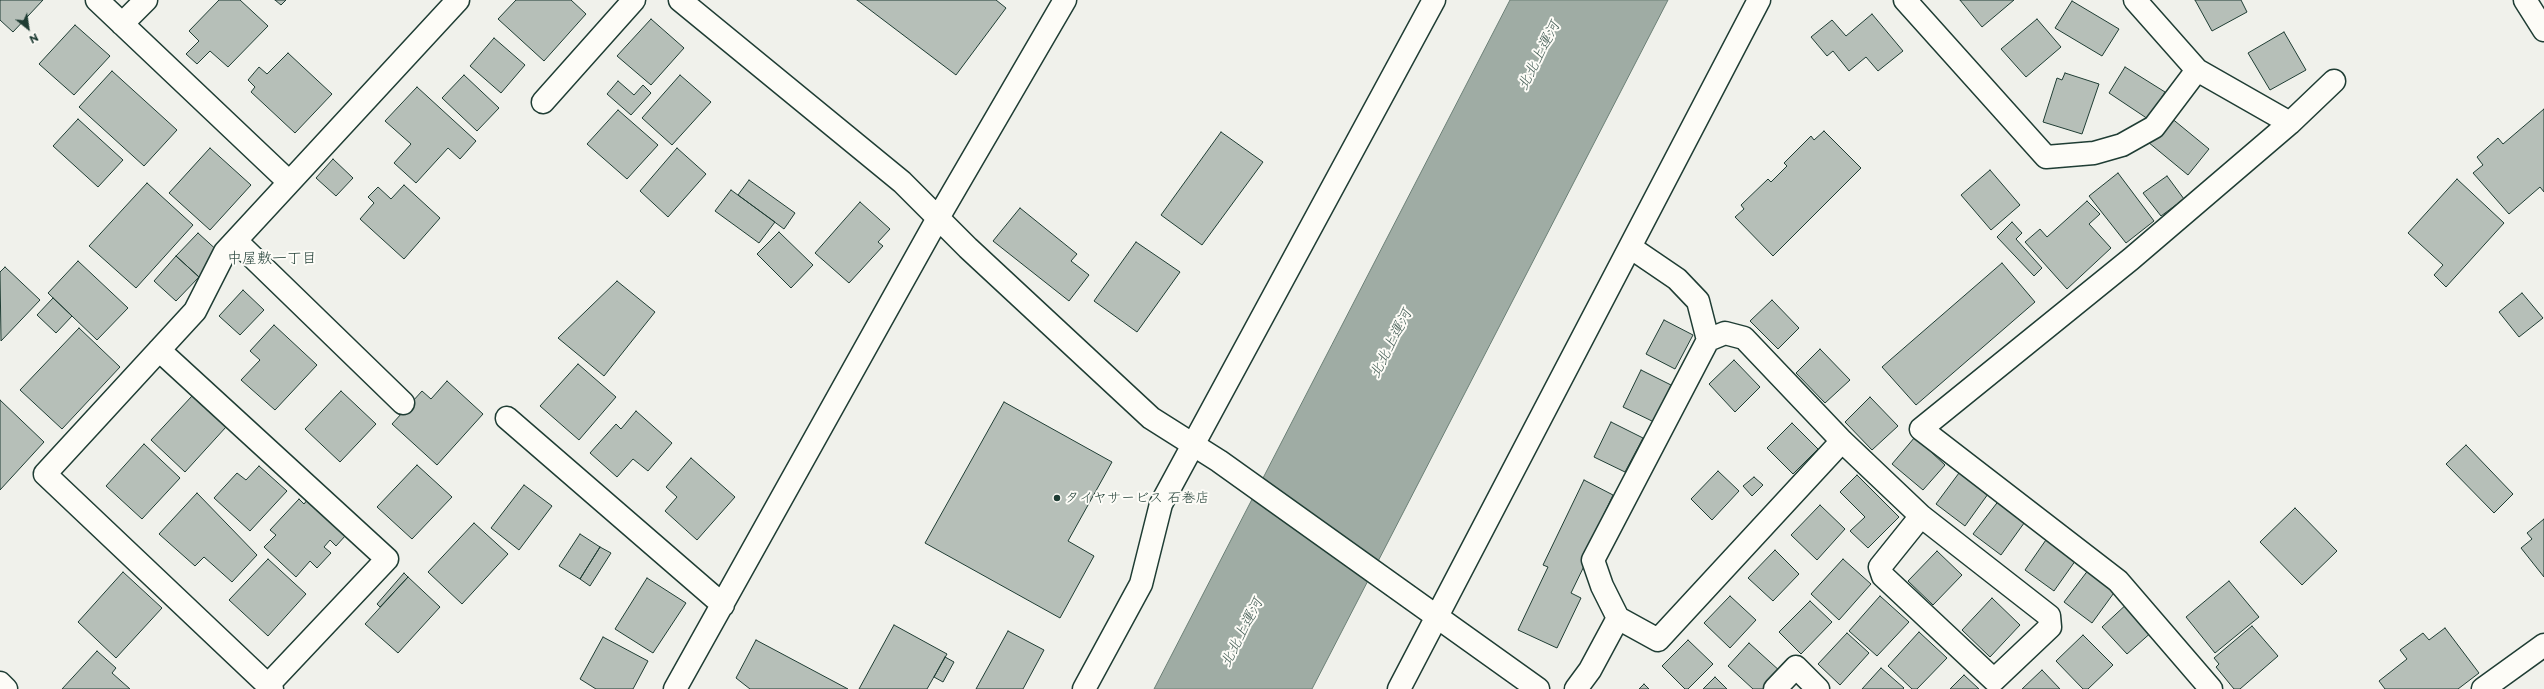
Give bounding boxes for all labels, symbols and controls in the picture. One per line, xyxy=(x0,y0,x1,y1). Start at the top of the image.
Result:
north arrow xyxy=(8,8,48,48)
water label: 北北上運河 xyxy=(1514,19,1564,93)
text: N xyxy=(26,29,42,48)
district label: 中屋敷一丁目 xyxy=(227,250,317,268)
water label: 北北上運河 xyxy=(1366,307,1416,381)
place label: タイヤサービス 石巻店 xyxy=(1065,490,1210,506)
marker: タイヤサービス 石巻店 xyxy=(1052,493,1062,503)
water label: 北北上運河 xyxy=(1217,596,1267,670)

